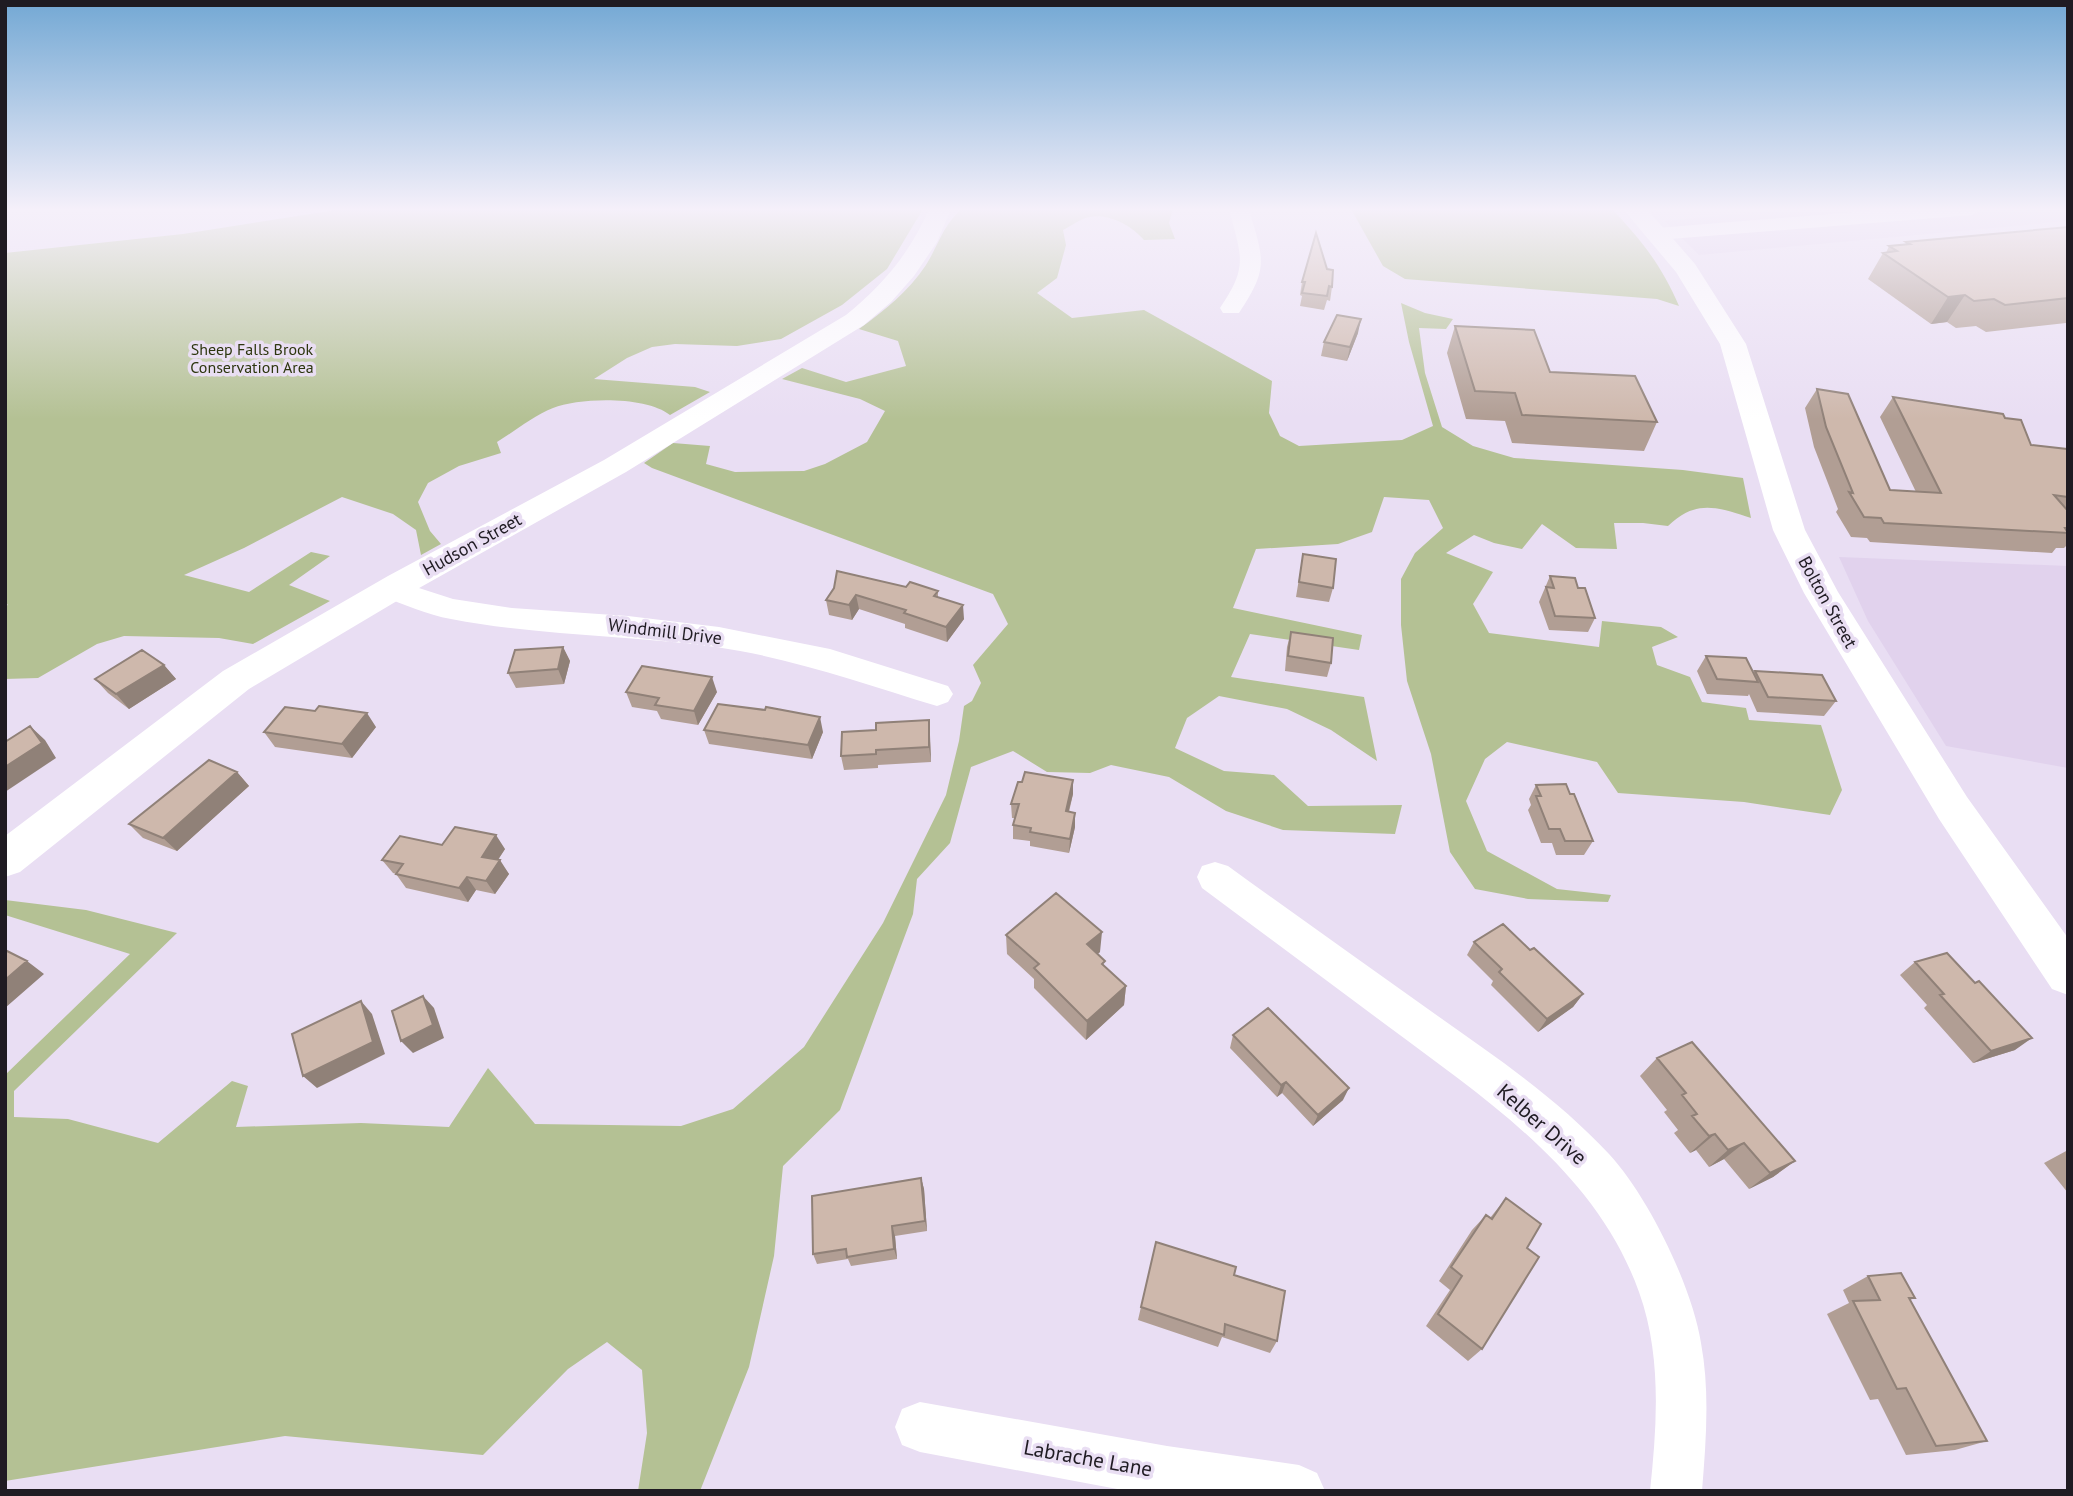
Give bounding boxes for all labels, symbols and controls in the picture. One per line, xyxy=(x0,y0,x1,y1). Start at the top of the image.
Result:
park label: Sheep Falls Brook Conservation Area xyxy=(190,339,314,377)
street label: Hudson Street xyxy=(419,507,525,581)
street label: Bolton Street xyxy=(1793,552,1863,652)
street label: Windmill Drive xyxy=(607,613,723,649)
street label: Kelber Drive xyxy=(1491,1078,1593,1170)
street label: Labrache Lane xyxy=(1022,1433,1154,1483)

